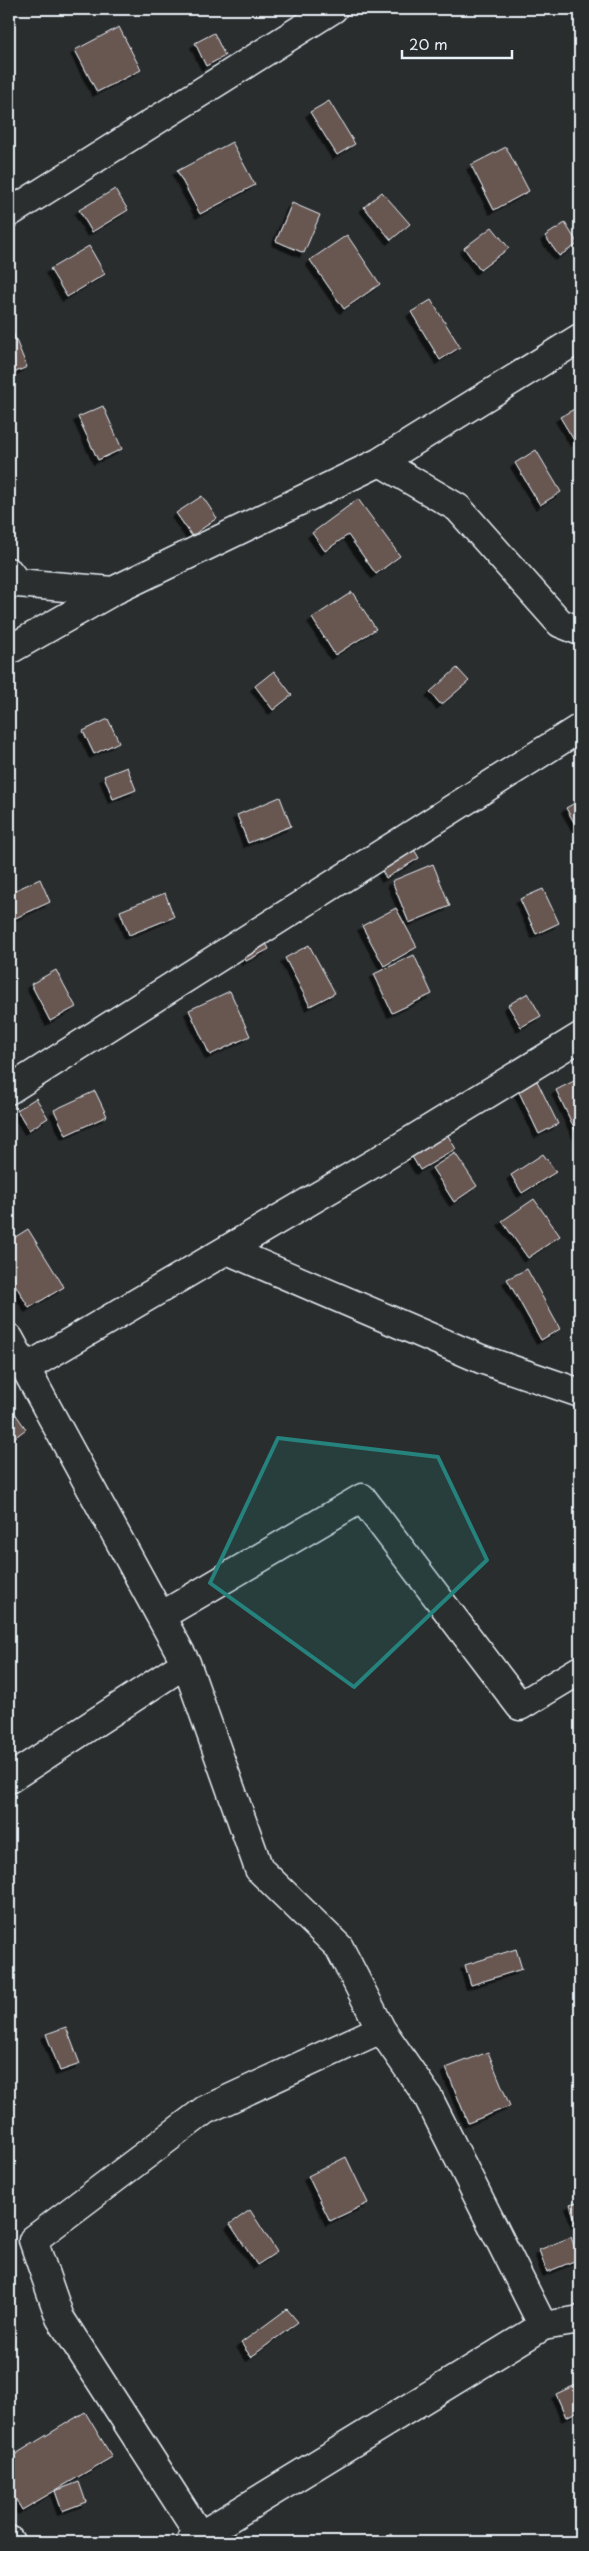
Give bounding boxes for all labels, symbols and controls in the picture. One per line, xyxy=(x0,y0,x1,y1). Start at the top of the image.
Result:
scale bar xyxy=(402,28,512,60)
text: 20 m xyxy=(409,32,448,55)

